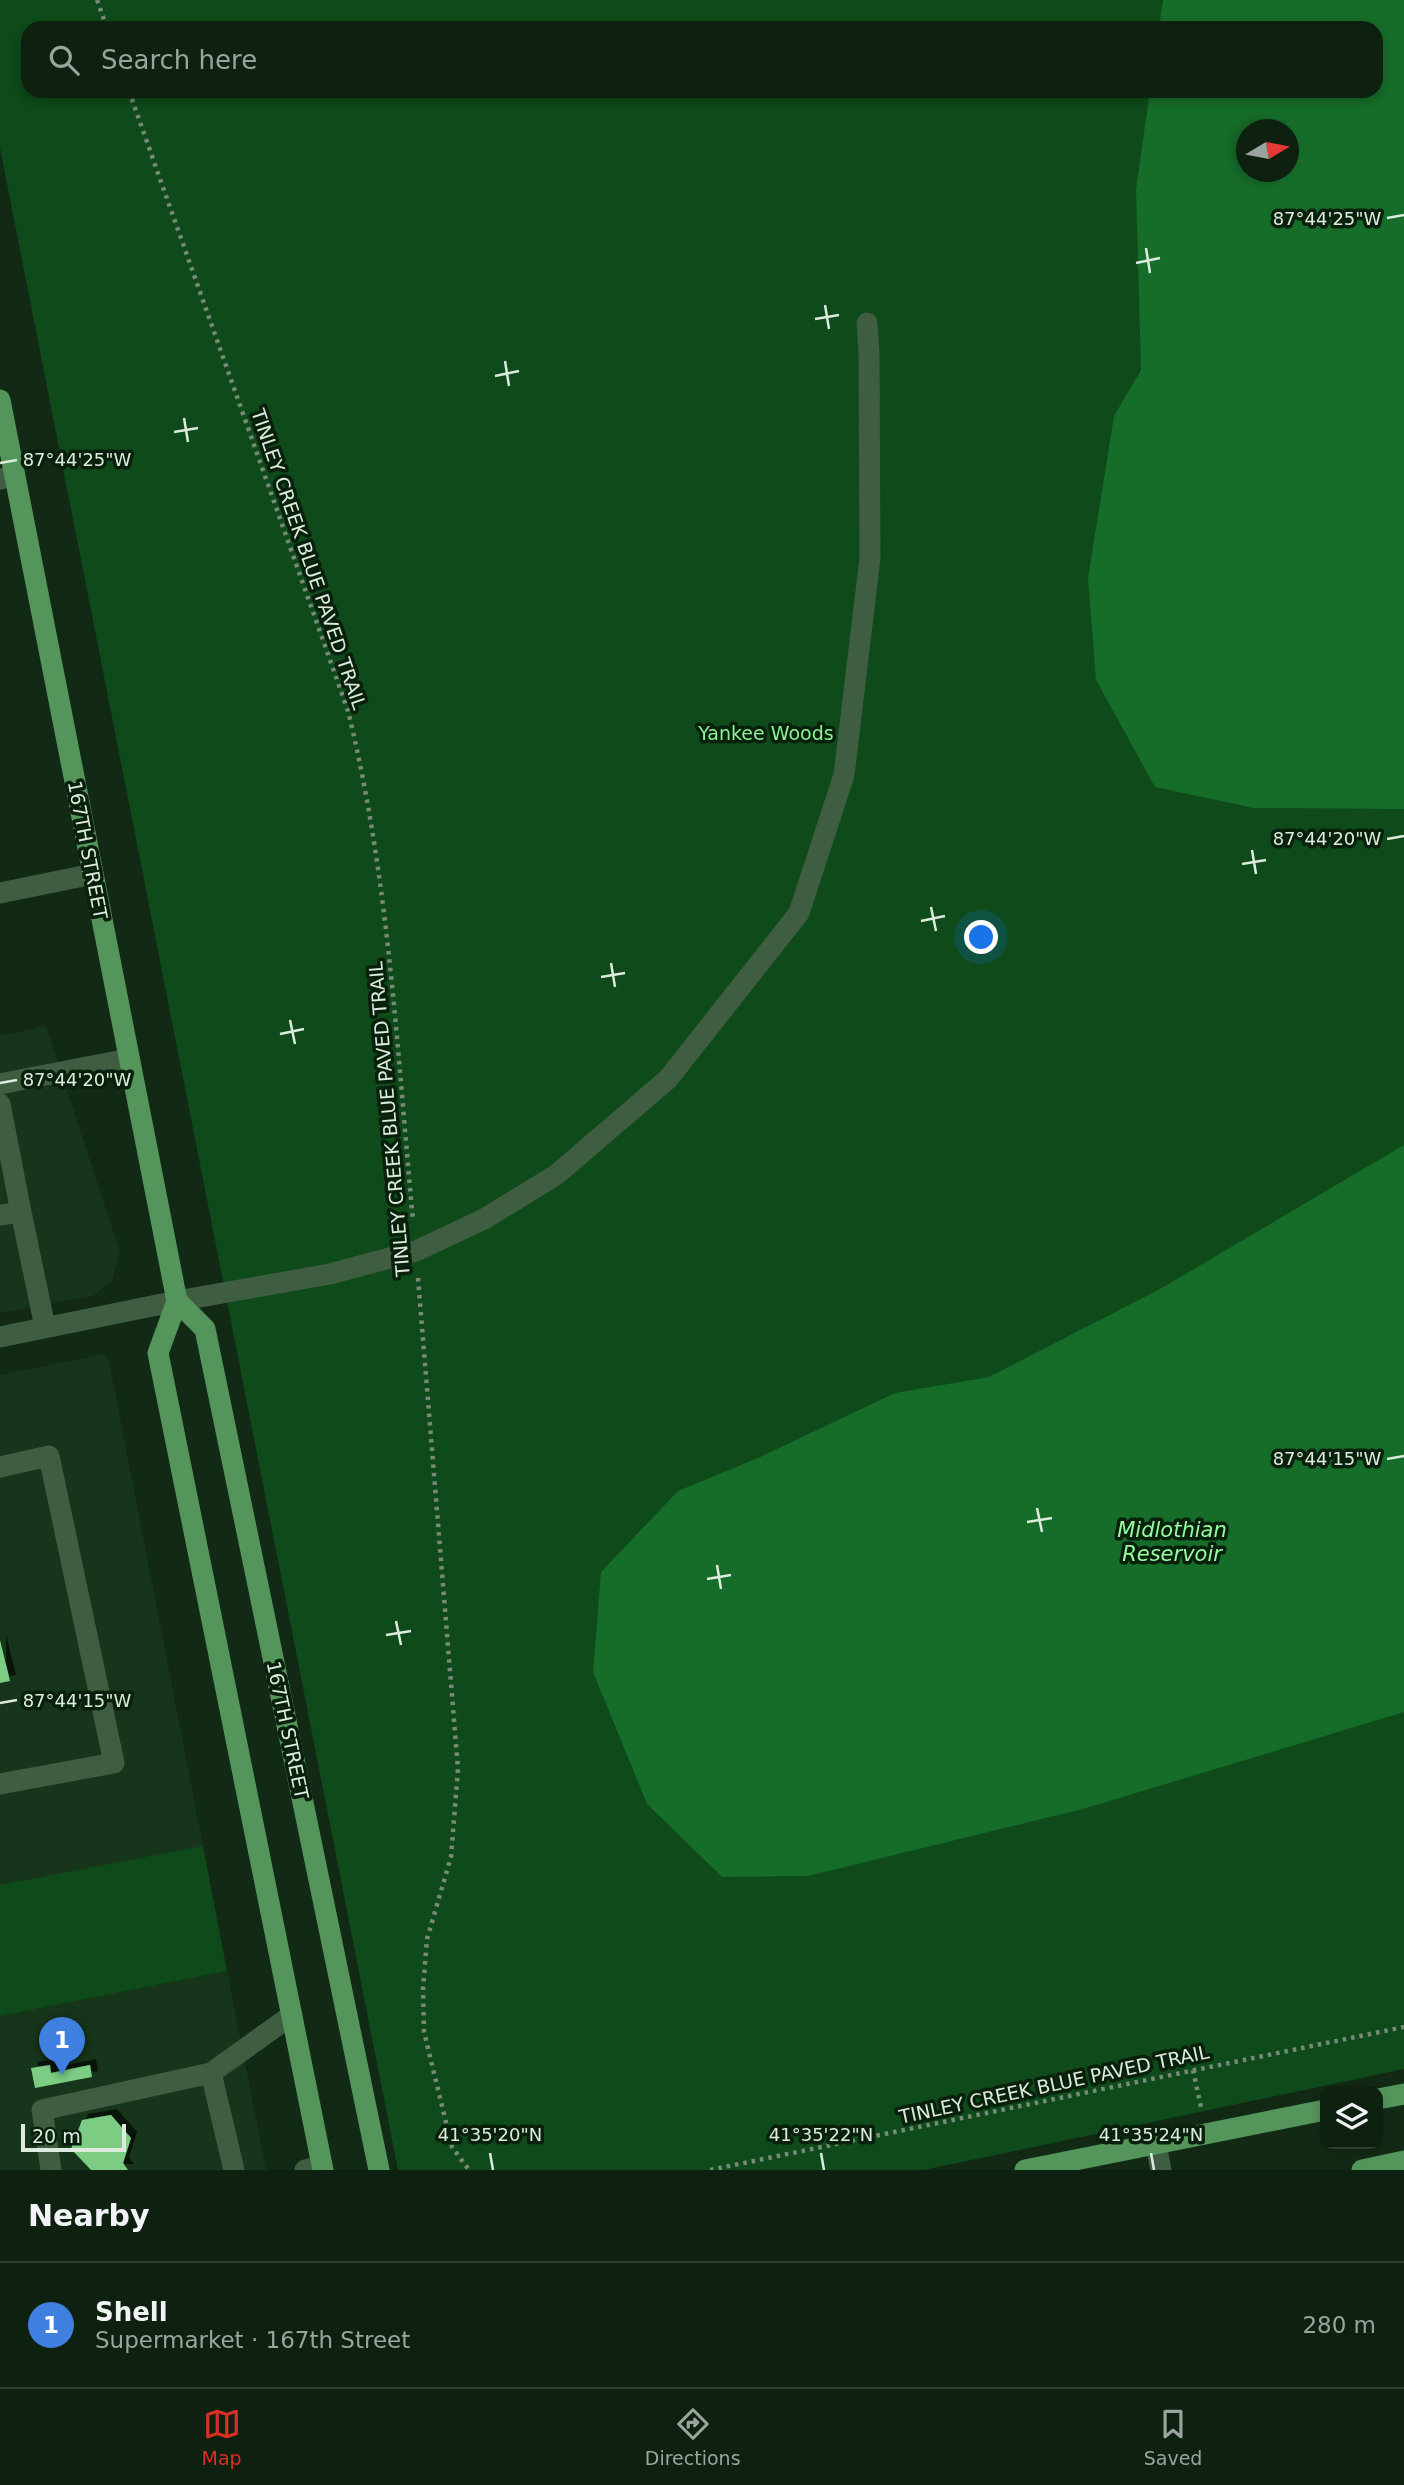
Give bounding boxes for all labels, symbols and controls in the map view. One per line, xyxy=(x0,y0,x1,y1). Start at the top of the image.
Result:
search box xyxy=(21,21,1383,98)
icon: search xyxy=(45,41,83,79)
text: Search here xyxy=(101,45,257,75)
north arrow xyxy=(1236,119,1299,182)
text: 87°44'25"W xyxy=(1273,208,1382,229)
street label: TINLEY CREEK BLUE PAVED TRAIL xyxy=(247,405,371,712)
text: 87°44'25"W xyxy=(23,449,132,470)
park label: Yankee Woods xyxy=(697,722,834,744)
street label: 167TH STREET xyxy=(64,779,112,922)
text: 87°44'20"W xyxy=(1273,828,1382,849)
your location xyxy=(964,920,998,954)
street label: TINLEY CREEK BLUE PAVED TRAIL xyxy=(364,960,414,1278)
text: 87°44'20"W xyxy=(23,1069,132,1090)
text: 87°44'15"W xyxy=(1273,1448,1382,1469)
water label: Midlothian Reservoir xyxy=(1117,1518,1227,1566)
street label: 167TH STREET xyxy=(263,1659,313,1801)
text: 87°44'15"W xyxy=(23,1690,132,1711)
pin: 1 xyxy=(39,2017,85,2075)
street label: TINLEY CREEK BLUE PAVED TRAIL xyxy=(896,2040,1211,2128)
map controls xyxy=(1320,2086,1383,2149)
button: layers xyxy=(1320,2086,1383,2149)
scale bar xyxy=(21,2121,126,2153)
text: 41°35'20"N xyxy=(438,2124,542,2145)
text: 41°35'22"N xyxy=(769,2124,873,2145)
text: 41°35'24"N xyxy=(1099,2124,1203,2145)
text: 20 m xyxy=(32,2125,81,2147)
text: Nearby xyxy=(28,2198,150,2233)
text: Shell xyxy=(95,2297,168,2327)
text: 1 xyxy=(43,2312,59,2338)
text: 280 m xyxy=(1302,2312,1376,2338)
text: Supermarket · 167th Street xyxy=(95,2327,410,2353)
tab: Map xyxy=(202,2405,242,2469)
tab: Directions xyxy=(645,2405,741,2469)
tab: Saved xyxy=(1144,2405,1202,2469)

